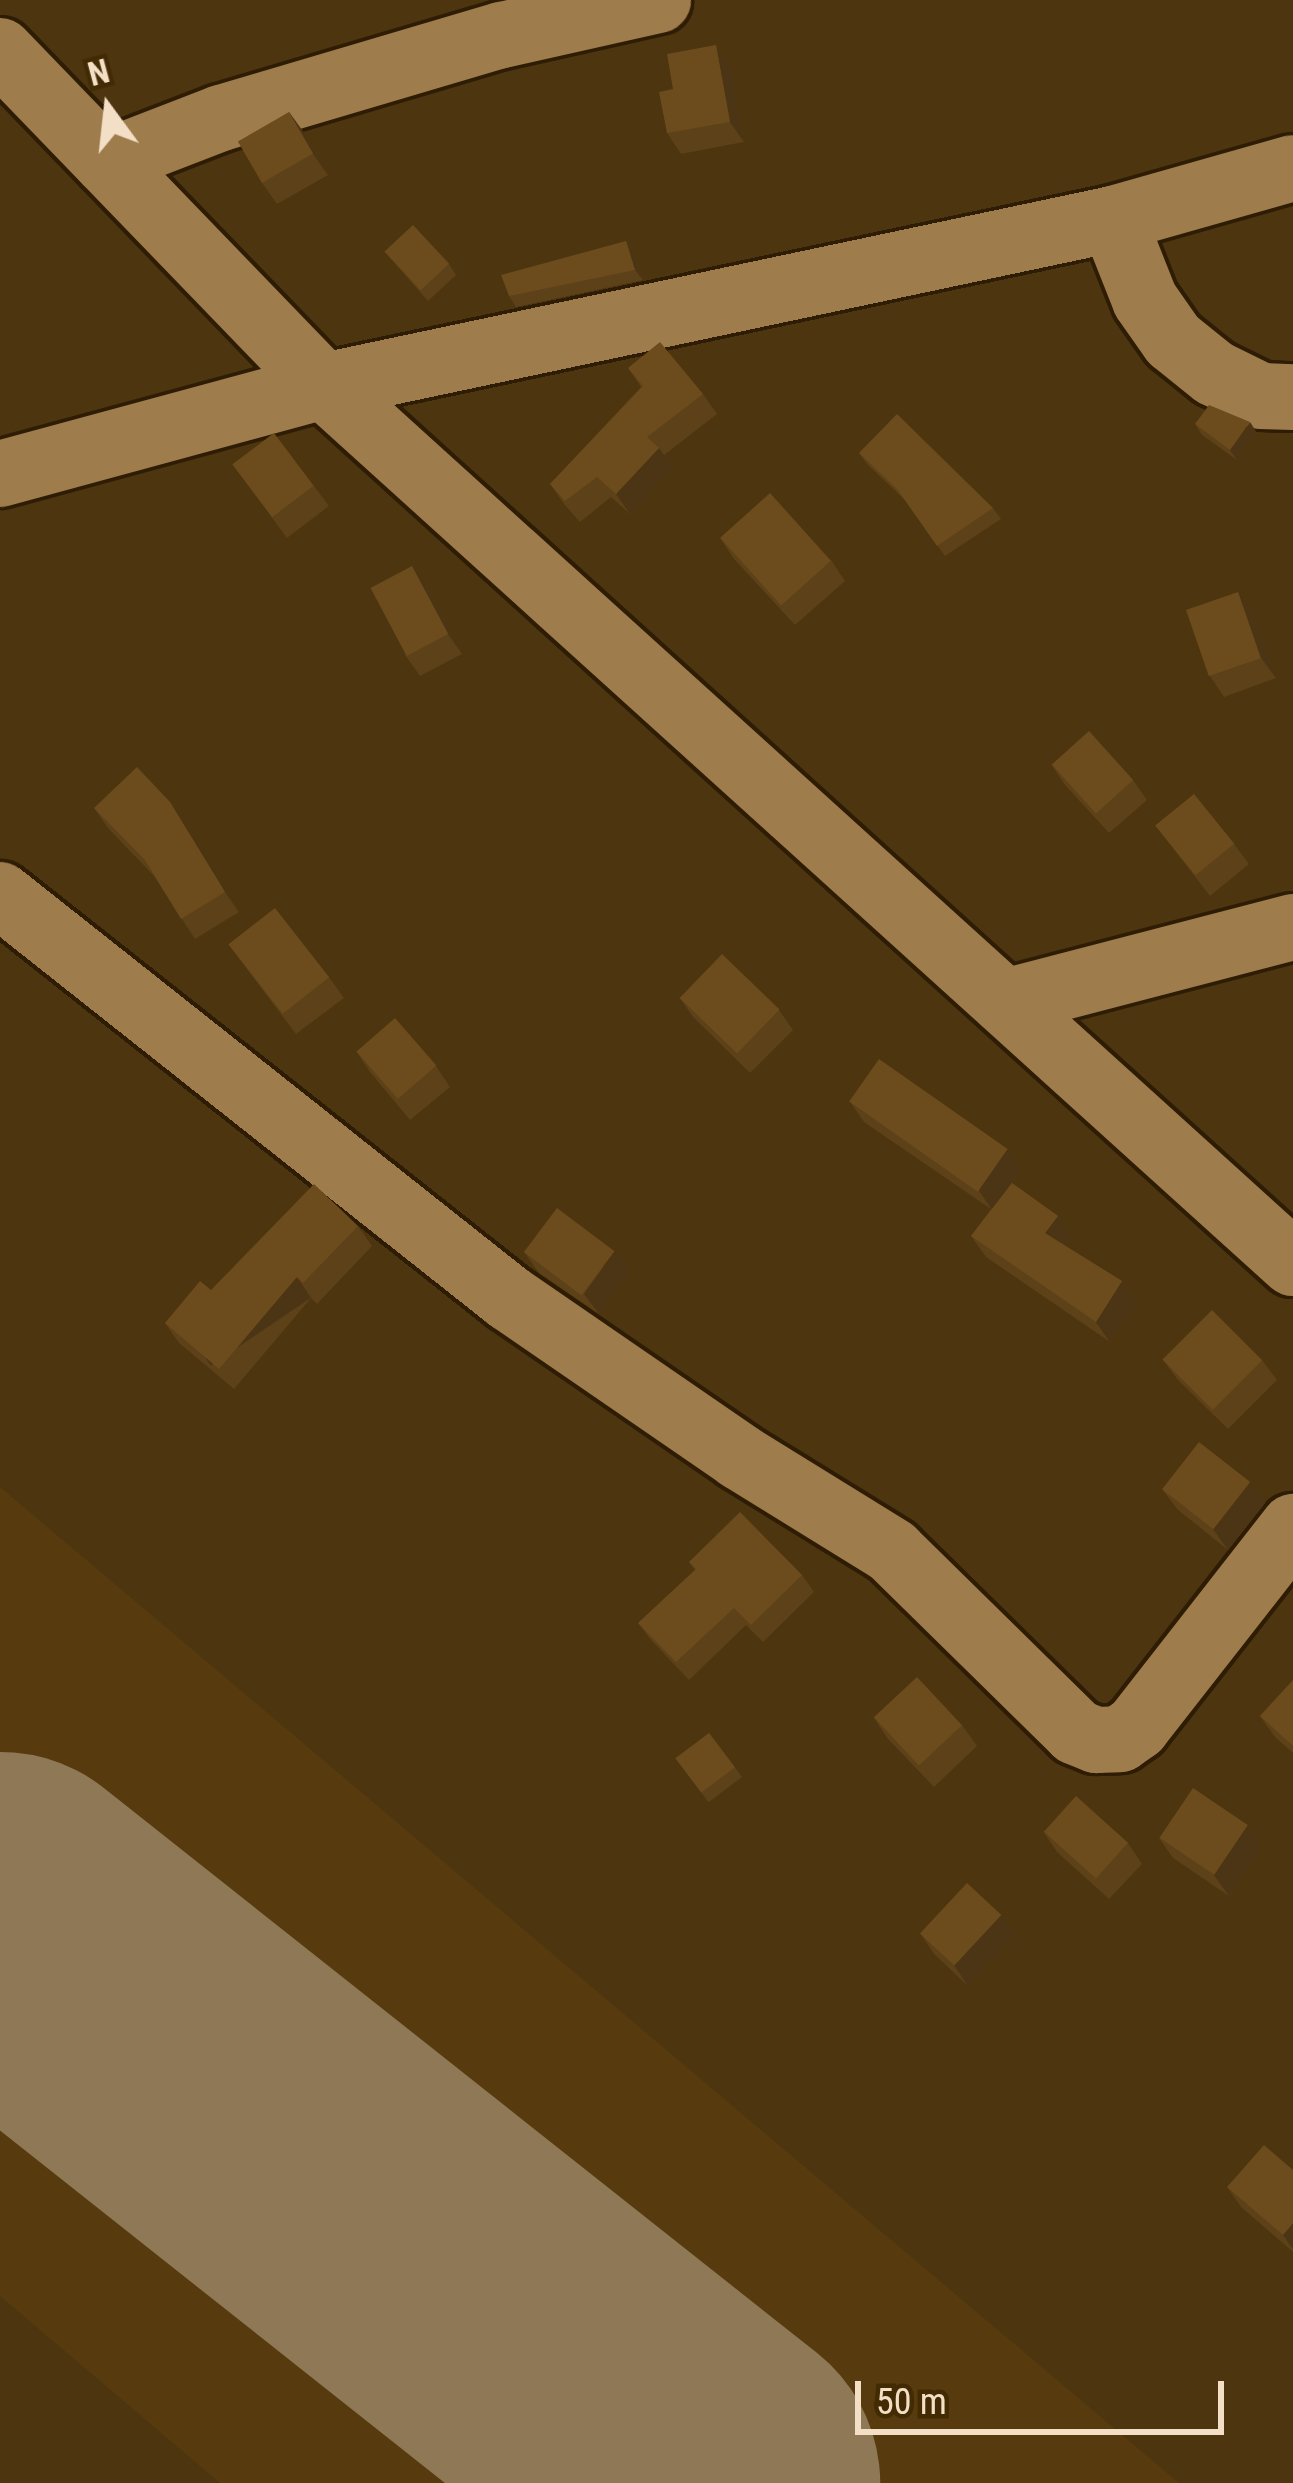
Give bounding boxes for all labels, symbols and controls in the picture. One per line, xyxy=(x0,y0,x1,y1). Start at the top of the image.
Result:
north arrow xyxy=(48,48,168,168)
text: N xyxy=(84,51,113,94)
scale bar xyxy=(861,2357,1230,2431)
text: 50 m xyxy=(876,2381,947,2423)

